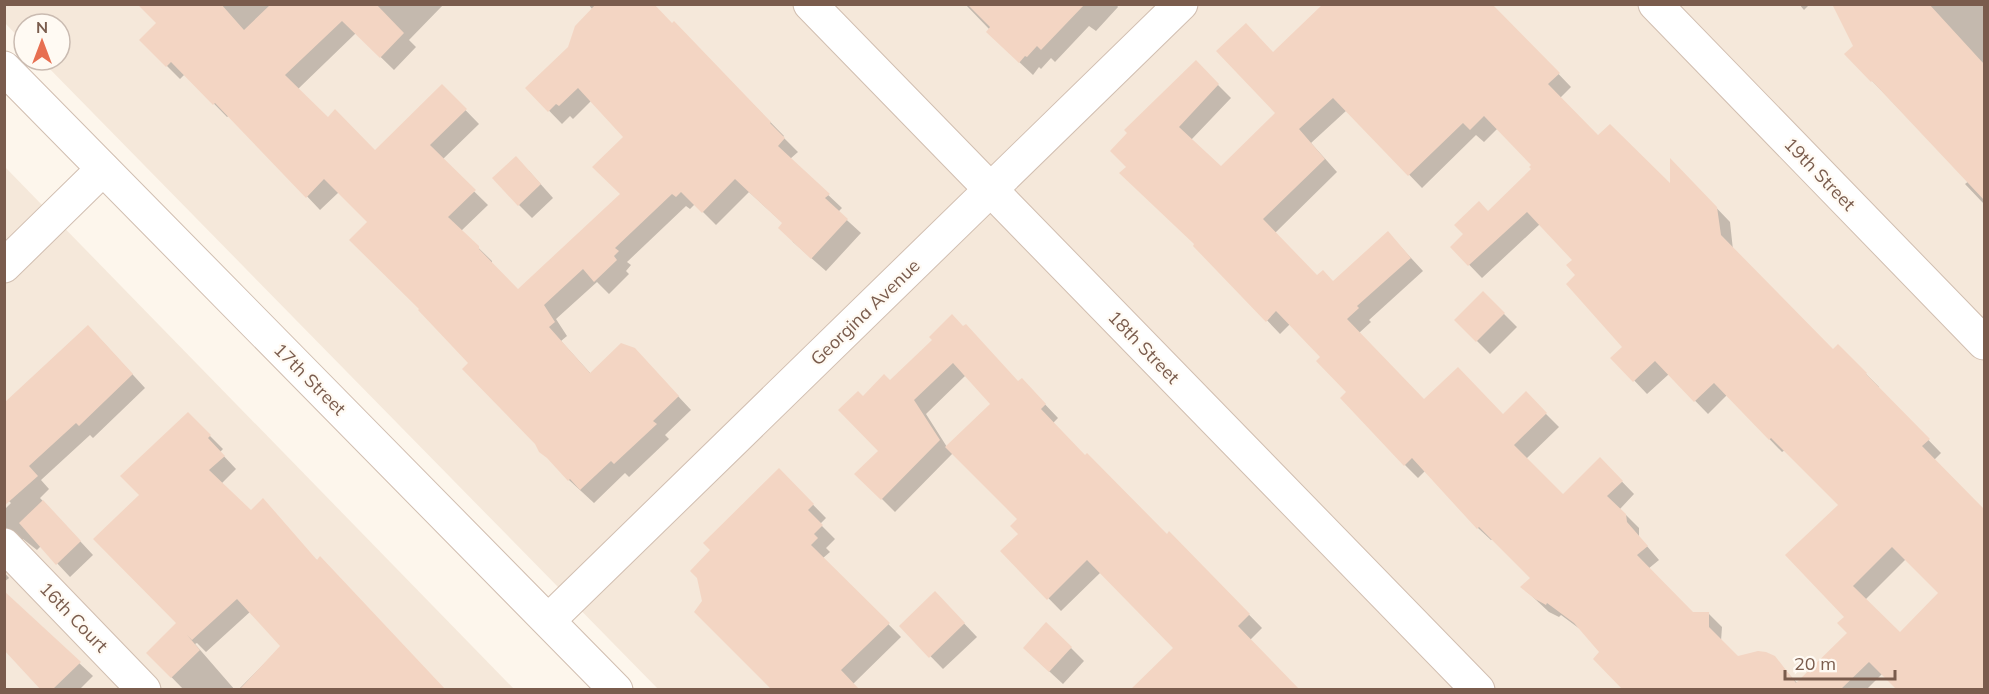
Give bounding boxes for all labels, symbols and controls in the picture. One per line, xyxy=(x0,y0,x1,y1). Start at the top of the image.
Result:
north arrow xyxy=(12,12,72,72)
text: N xyxy=(36,17,48,37)
street label: 19th Street xyxy=(1779,133,1861,215)
street label: Georgina Avenue xyxy=(805,254,925,370)
street label: 18th Street xyxy=(1103,306,1185,388)
street label: 17th Street xyxy=(269,338,351,420)
street label: 16th Court xyxy=(35,577,113,657)
scale bar xyxy=(1785,643,1894,681)
text: 20 m xyxy=(1794,652,1836,675)

